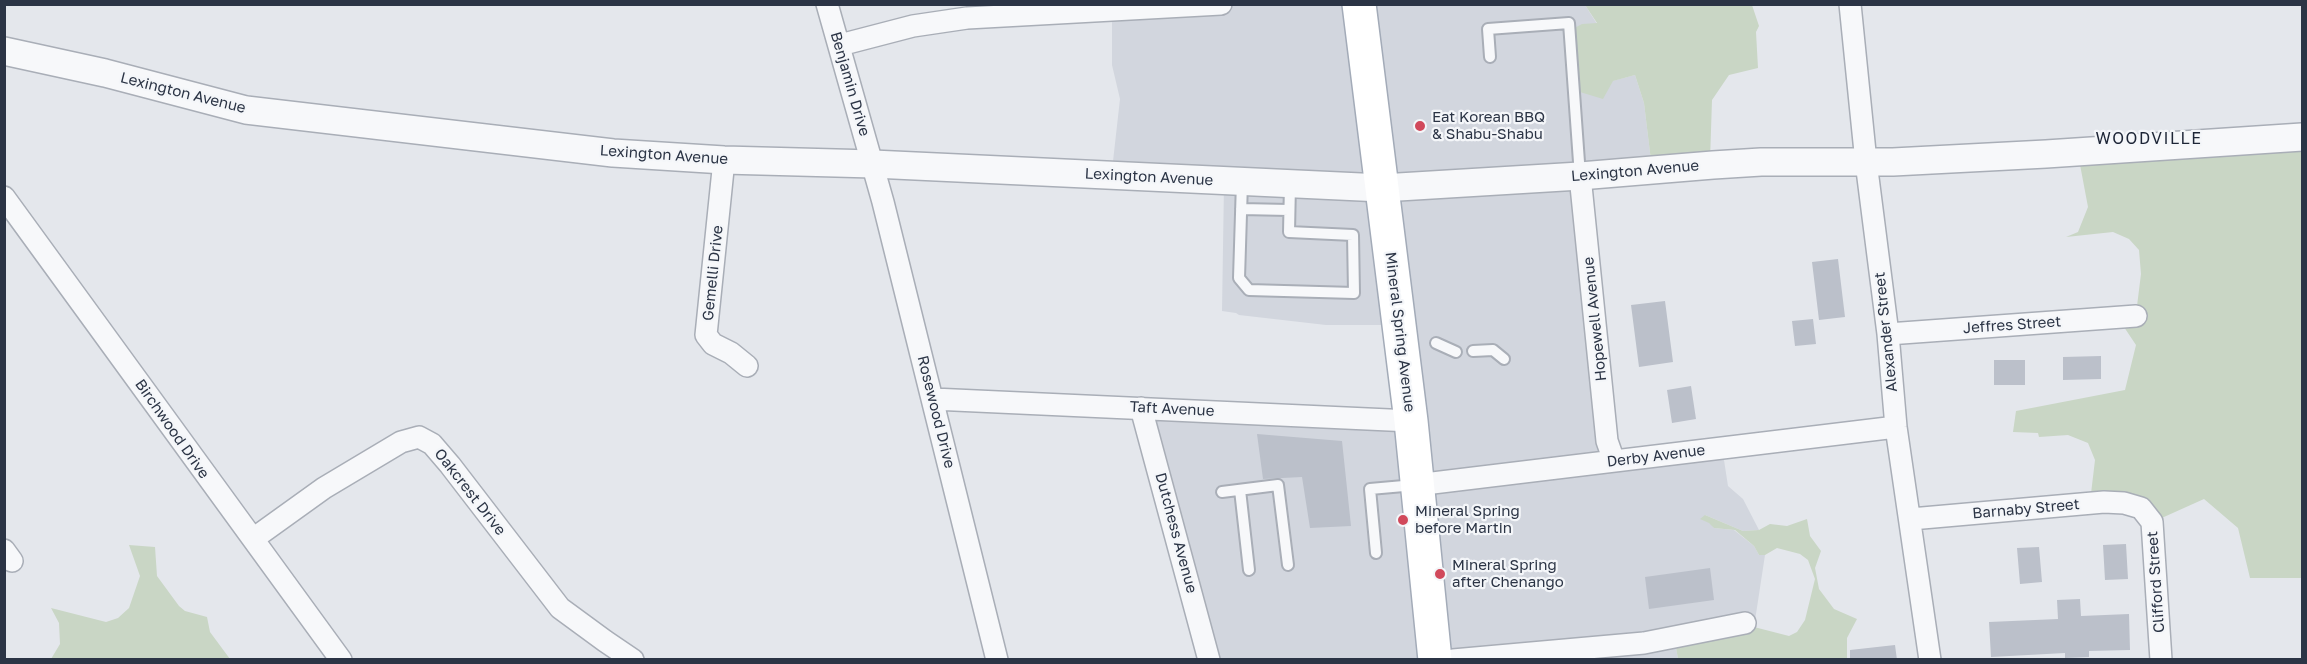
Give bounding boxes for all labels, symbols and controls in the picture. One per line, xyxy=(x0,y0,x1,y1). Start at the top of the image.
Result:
street label: Benjamin Drive xyxy=(826,30,874,138)
street label: Lexington Avenue xyxy=(119,69,247,117)
place label: Eat Korean BBQ & Shabu-Shabu xyxy=(1432,108,1545,143)
marker: Eat Korean BBQ & Shabu-Shabu xyxy=(1413,119,1427,133)
district label: WOODVILLE xyxy=(2095,129,2203,149)
street label: Lexington Avenue xyxy=(599,142,729,168)
street label: Lexington Avenue xyxy=(1570,156,1700,186)
street label: Lexington Avenue xyxy=(1084,165,1214,189)
street label: Gemelli Drive xyxy=(699,224,727,322)
street label: Mineral Spring Avenue xyxy=(1381,251,1419,413)
street label: Hopewell Avenue xyxy=(1580,256,1610,382)
street label: Alexander Street xyxy=(1871,271,1901,393)
street label: Jeffres Street xyxy=(1962,313,2062,337)
street label: Rosewood Drive xyxy=(913,354,959,470)
street label: Birchwood Drive xyxy=(131,376,213,482)
street label: Taft Avenue xyxy=(1129,398,1215,420)
street label: Derby Avenue xyxy=(1606,441,1706,471)
street label: Oakcrest Drive xyxy=(431,445,509,539)
street label: Dutchess Avenue xyxy=(1151,471,1201,595)
street label: Barnaby Street xyxy=(1972,495,2080,523)
place label: Mineral Spring before Martin xyxy=(1415,502,1520,537)
marker: Mineral Spring before Martin xyxy=(1396,513,1410,527)
street label: Clifford Street xyxy=(2143,530,2169,634)
place label: Mineral Spring after Chenango xyxy=(1452,556,1564,591)
marker: Mineral Spring after Chenango xyxy=(1433,567,1447,581)

